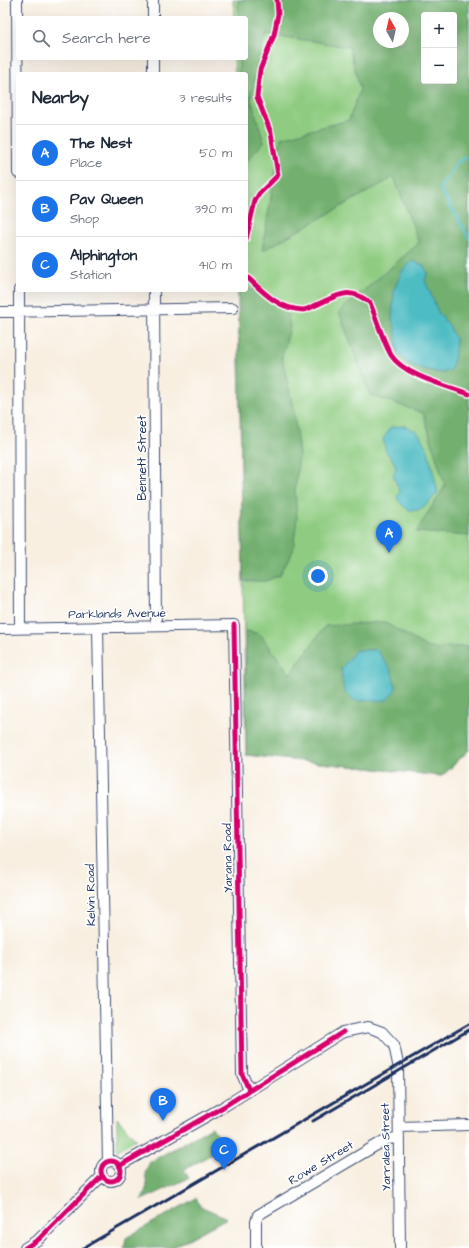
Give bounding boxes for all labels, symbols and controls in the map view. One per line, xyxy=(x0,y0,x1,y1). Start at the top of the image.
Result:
north arrow xyxy=(373,12,409,48)
map controls xyxy=(421,12,457,84)
button: + xyxy=(421,12,457,48)
search box xyxy=(16,16,248,60)
icon: search xyxy=(30,27,52,49)
text: Search here xyxy=(62,28,151,49)
button: − xyxy=(421,48,457,84)
text: Nearby xyxy=(32,86,89,110)
text: 3 results xyxy=(179,89,232,107)
text: The Nest xyxy=(70,133,132,154)
text: A xyxy=(41,144,49,162)
text: 50 m xyxy=(199,144,232,162)
text: Place xyxy=(70,154,102,172)
text: Pav Queen xyxy=(70,189,143,210)
text: B xyxy=(40,200,50,218)
text: 390 m xyxy=(194,200,232,218)
text: Shop xyxy=(70,210,99,228)
text: Alphington xyxy=(70,245,137,266)
text: C xyxy=(40,256,50,274)
text: 410 m xyxy=(198,256,232,274)
text: Station xyxy=(70,266,111,284)
street label: Bennett Street xyxy=(134,415,151,501)
pin: A xyxy=(376,520,402,553)
your location xyxy=(308,566,328,586)
street label: Parklands Avenue xyxy=(68,605,167,623)
street label: Yarana Road xyxy=(219,823,237,893)
street label: Kelvin Road xyxy=(82,864,100,926)
pin: B xyxy=(150,1088,176,1121)
street label: Yarralea Street xyxy=(377,1103,395,1191)
pin: C xyxy=(211,1137,237,1170)
street label: Rowe Street xyxy=(285,1137,357,1189)

